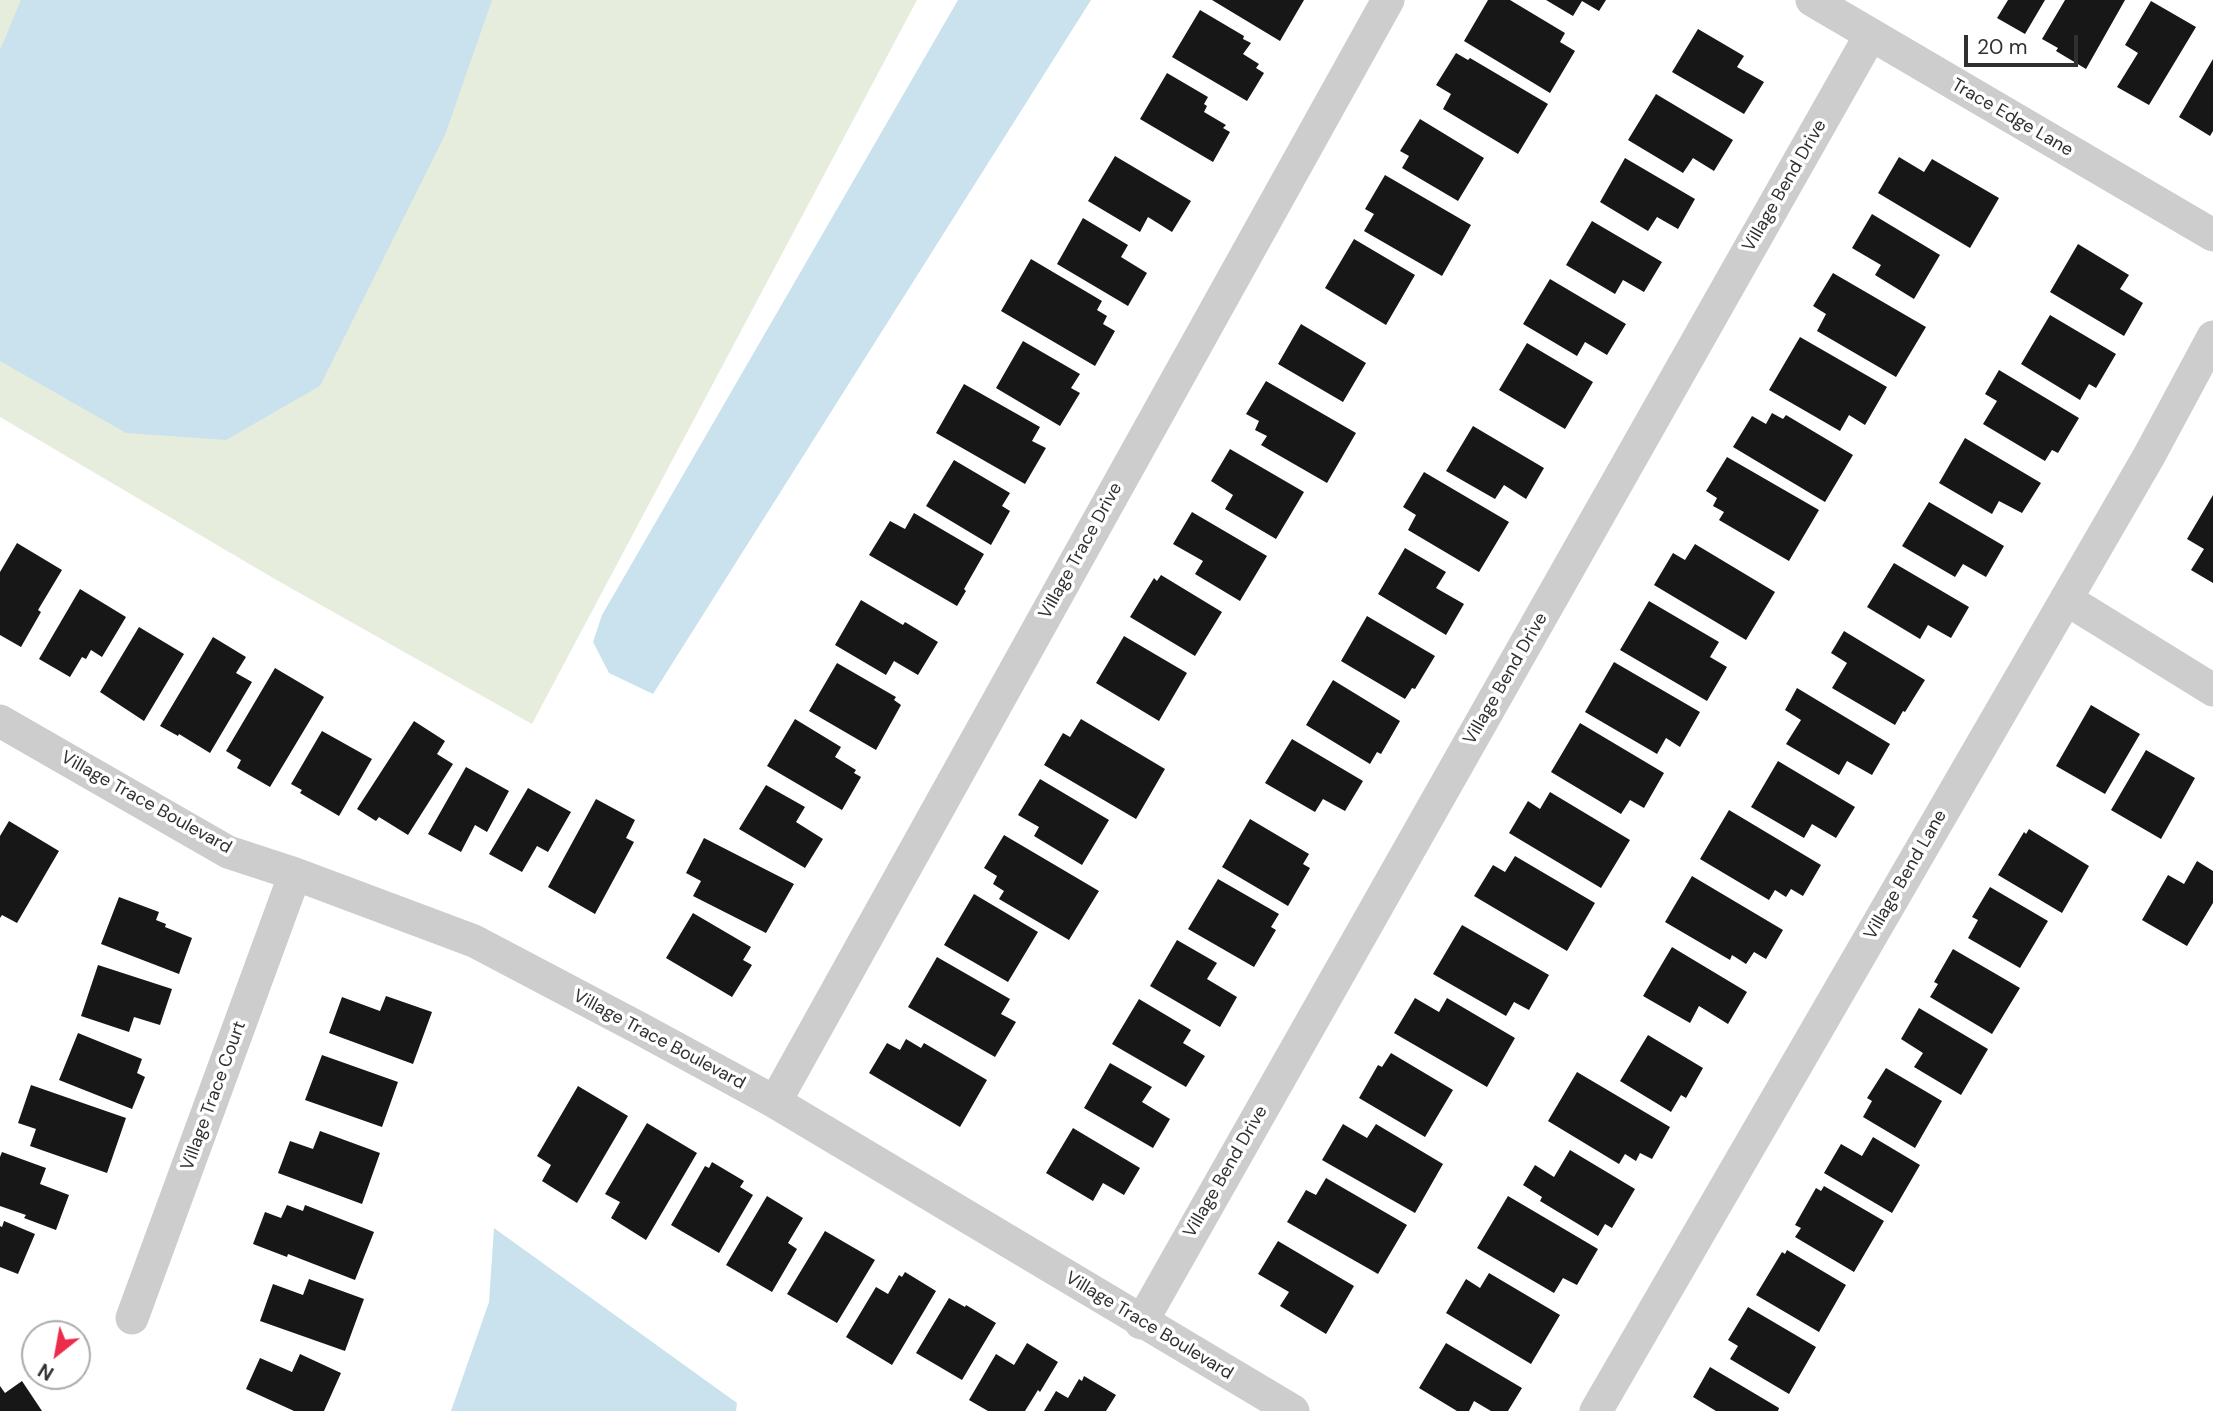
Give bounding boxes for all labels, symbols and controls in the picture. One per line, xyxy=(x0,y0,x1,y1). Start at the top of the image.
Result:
scale bar xyxy=(1968,21,2082,65)
text: 20 m xyxy=(1977,33,2028,61)
street label: Trace Edge Lane xyxy=(1947,74,2077,162)
street label: Village Bend Drive xyxy=(1738,116,1832,256)
street label: Village Trace Drive xyxy=(1035,479,1127,623)
street label: Village Bend Drive xyxy=(1459,609,1553,749)
street label: Village Trace Boulevard xyxy=(57,747,235,859)
street label: Village Bend Lane xyxy=(1860,806,1952,944)
street label: Village Trace Boulevard xyxy=(569,985,749,1095)
street label: Village Trace Court xyxy=(177,1018,251,1174)
street label: Village Bend Drive xyxy=(1179,1102,1273,1242)
street label: Village Trace Boulevard xyxy=(1061,1267,1237,1385)
north arrow xyxy=(21,1320,91,1390)
text: N xyxy=(34,1357,58,1386)

